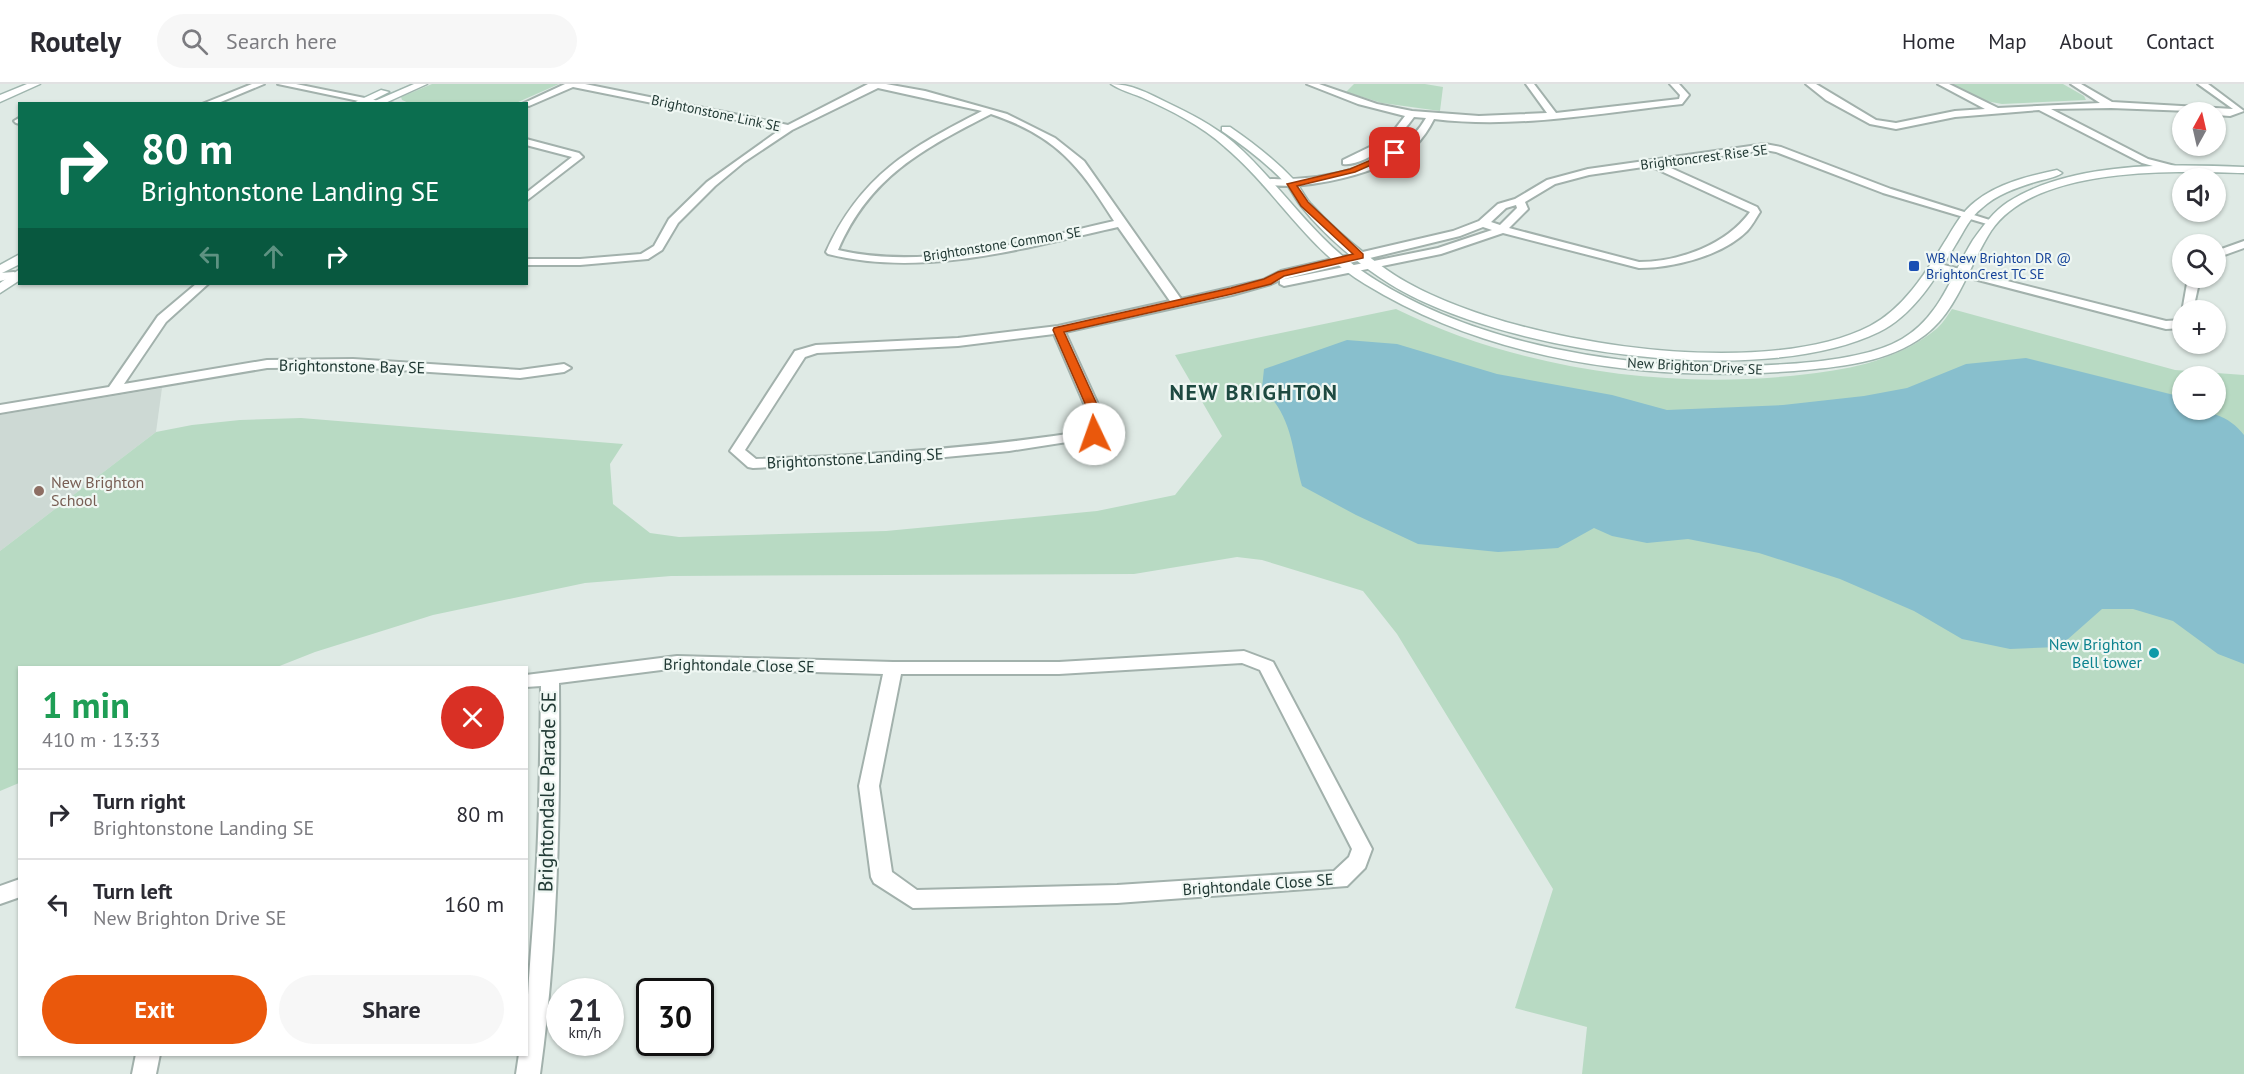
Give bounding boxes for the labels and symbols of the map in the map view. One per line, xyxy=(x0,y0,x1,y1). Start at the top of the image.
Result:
street label: Brightonstone Link SE xyxy=(650,91,782,135)
north arrow xyxy=(2172,102,2226,156)
pin xyxy=(1369,127,1420,178)
street label: Brightoncrest Rise SE xyxy=(1639,140,1769,174)
street label: Brightonstone Common SE xyxy=(922,223,1082,265)
place label: WB New Brighton DR @ BrightonCrest TC SE xyxy=(1926,249,2071,283)
marker: WB New Brighton DR @ BrightonCrest TC SE xyxy=(1907,259,1921,273)
street label: New Brighton Drive SE xyxy=(1627,353,1763,379)
street label: Brightonstone Bay SE xyxy=(279,355,425,377)
district label: NEW BRIGHTON xyxy=(1170,378,1338,406)
position arrow xyxy=(1062,402,1126,466)
street label: Brightonstone Landing SE xyxy=(766,443,944,473)
place label: New Brighton School xyxy=(51,472,144,510)
marker: New Brighton School xyxy=(32,484,46,498)
place label: New Brighton Bell tower xyxy=(2049,634,2143,672)
marker: New Brighton Bell tower xyxy=(2147,646,2161,660)
street label: Brightondale Close SE xyxy=(663,654,815,676)
street label: Brightondale Parade SE xyxy=(532,692,562,892)
street label: Brightondale Close SE xyxy=(1182,869,1334,899)
speed limit sign: 30 xyxy=(636,978,714,1056)

